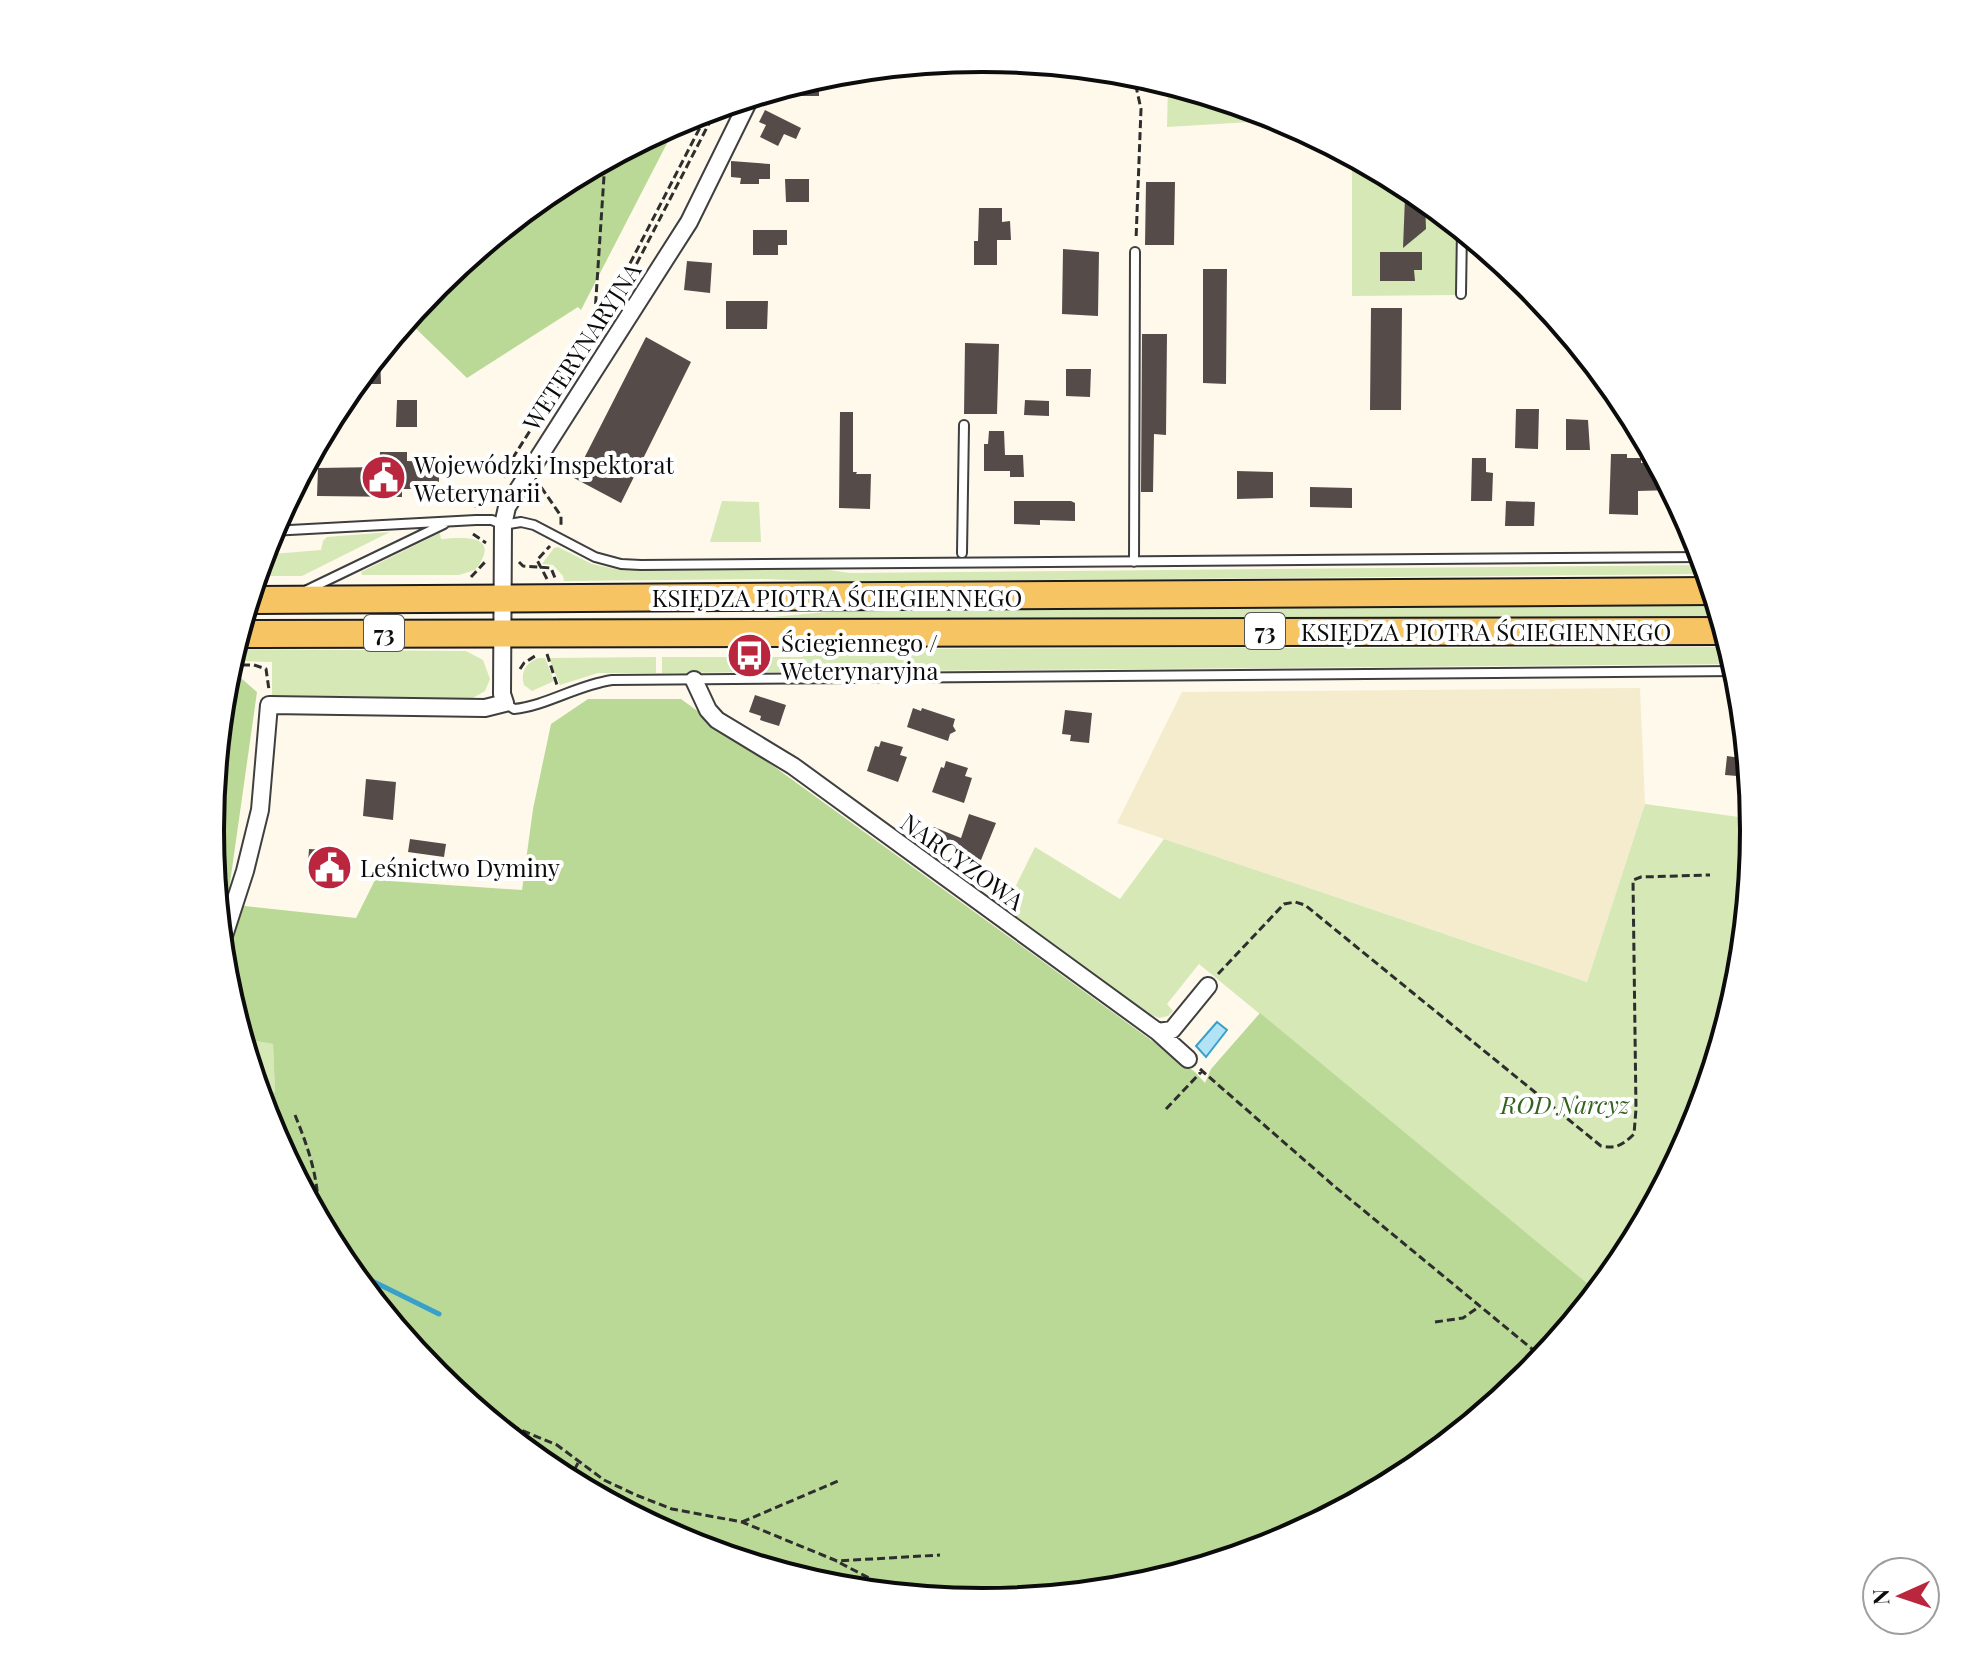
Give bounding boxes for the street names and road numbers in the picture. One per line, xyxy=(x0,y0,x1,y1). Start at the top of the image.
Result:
street label: WETERYNARYJNA xyxy=(514,255,648,437)
street label: KSIĘDZA PIOTRA ŚCIEGIENNEGO xyxy=(652,581,1022,613)
road number: 73 xyxy=(1245,613,1285,649)
road number: 73 xyxy=(364,615,404,651)
street label: KSIĘDZA PIOTRA ŚCIEGIENNEGO xyxy=(1301,615,1671,647)
street label: NARCYZOWA xyxy=(895,805,1032,917)

